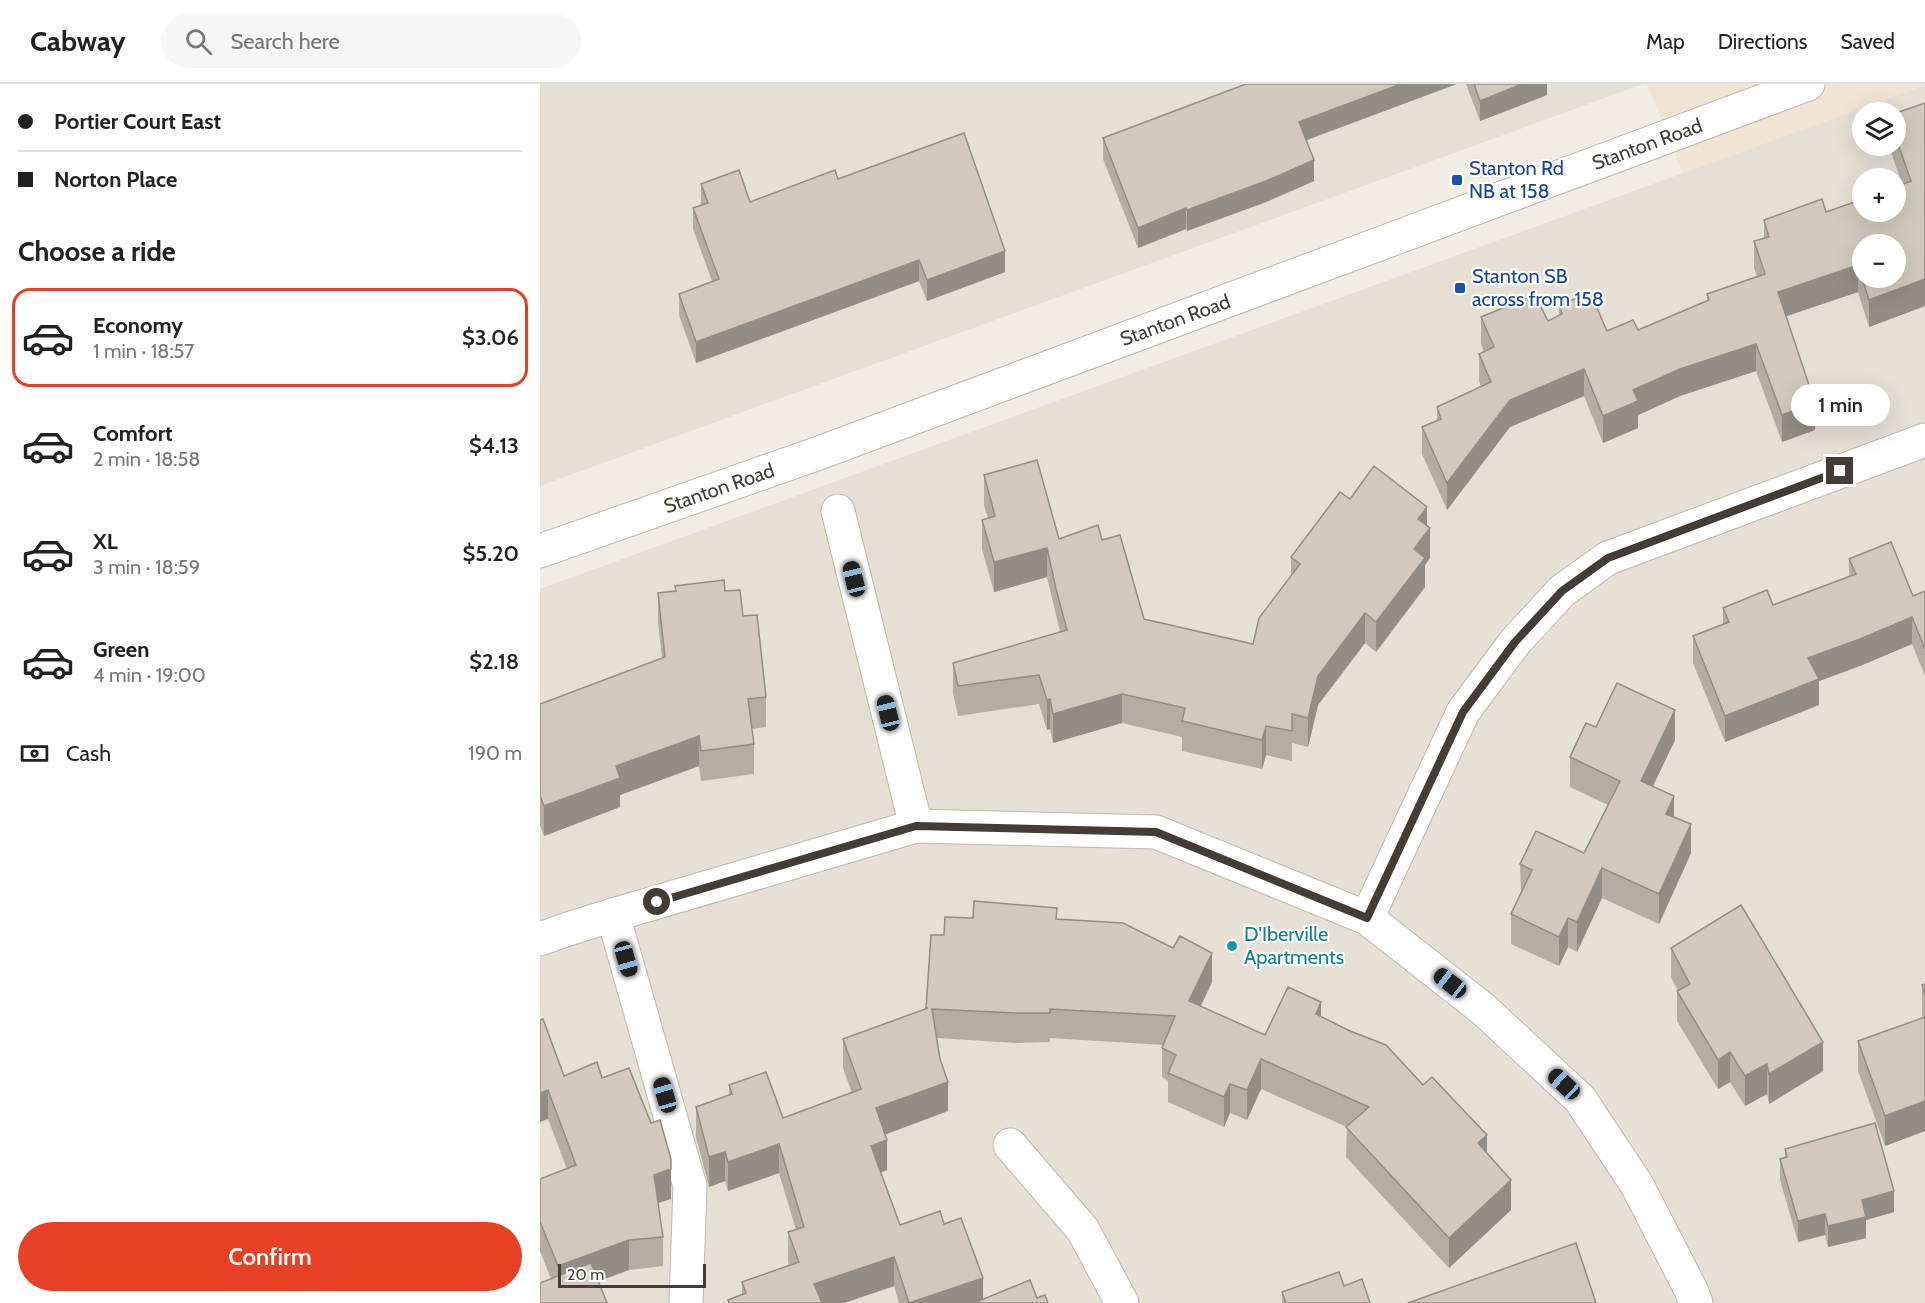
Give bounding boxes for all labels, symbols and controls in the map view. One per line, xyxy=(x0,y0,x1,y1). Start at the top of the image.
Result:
search box xyxy=(161,14,581,68)
text: Cabway xyxy=(30,24,125,58)
icon: search xyxy=(182,25,215,58)
text: Search here xyxy=(230,28,340,55)
text: Map xyxy=(1646,29,1685,54)
text: Directions xyxy=(1718,29,1807,54)
text: Saved xyxy=(1840,29,1895,54)
map controls xyxy=(1852,102,1906,288)
button: layers xyxy=(1852,102,1906,156)
text: Portier Court East xyxy=(54,108,221,135)
street label: Stanton Road xyxy=(1589,113,1705,175)
place label: Stanton Rd NB at 158 xyxy=(1469,156,1564,203)
text: Norton Place xyxy=(54,166,177,193)
button: + xyxy=(1852,168,1906,222)
marker: Stanton Rd NB at 158 xyxy=(1450,173,1464,187)
button: − xyxy=(1852,234,1906,288)
text: Choose a ride xyxy=(18,235,176,268)
place label: Stanton SB across from 158 xyxy=(1472,264,1604,311)
marker: Stanton SB across from 158 xyxy=(1453,281,1467,295)
street label: Stanton Road xyxy=(1117,289,1233,351)
icon: car xyxy=(21,311,75,365)
text: Economy xyxy=(93,312,183,339)
text: $3.06 xyxy=(462,324,519,351)
text: 1 min · 18:57 xyxy=(93,339,194,363)
callout: 1 min xyxy=(1790,384,1890,426)
text: 1 min xyxy=(1818,393,1863,417)
icon: car xyxy=(21,419,75,473)
text: Comfort xyxy=(93,420,172,447)
text: $4.13 xyxy=(469,432,519,459)
text: 2 min · 18:58 xyxy=(93,447,200,471)
route end xyxy=(1826,457,1853,484)
street label: Stanton Road xyxy=(661,458,777,518)
icon: car xyxy=(21,527,75,581)
text: XL xyxy=(93,528,118,555)
text: $5.20 xyxy=(463,540,519,567)
text: 3 min · 18:59 xyxy=(93,555,200,579)
car xyxy=(841,559,867,599)
icon: car xyxy=(21,635,75,689)
text: Green xyxy=(93,636,149,663)
text: $2.18 xyxy=(469,648,519,675)
text: 4 min · 19:00 xyxy=(93,663,206,687)
car xyxy=(875,693,901,733)
icon: cash xyxy=(18,737,51,770)
text: Cash xyxy=(66,740,111,767)
text: 190 m xyxy=(468,741,522,765)
route start xyxy=(643,888,670,915)
place label: D'Iberville Apartments xyxy=(1244,922,1344,969)
car xyxy=(612,939,640,979)
marker: D'Iberville Apartments xyxy=(1225,939,1239,953)
car xyxy=(1430,965,1470,1001)
car xyxy=(1545,1065,1583,1103)
car xyxy=(651,1075,679,1115)
button: Confirm xyxy=(18,1222,522,1291)
scale bar xyxy=(558,1261,706,1288)
text: 20 m xyxy=(567,1265,604,1284)

